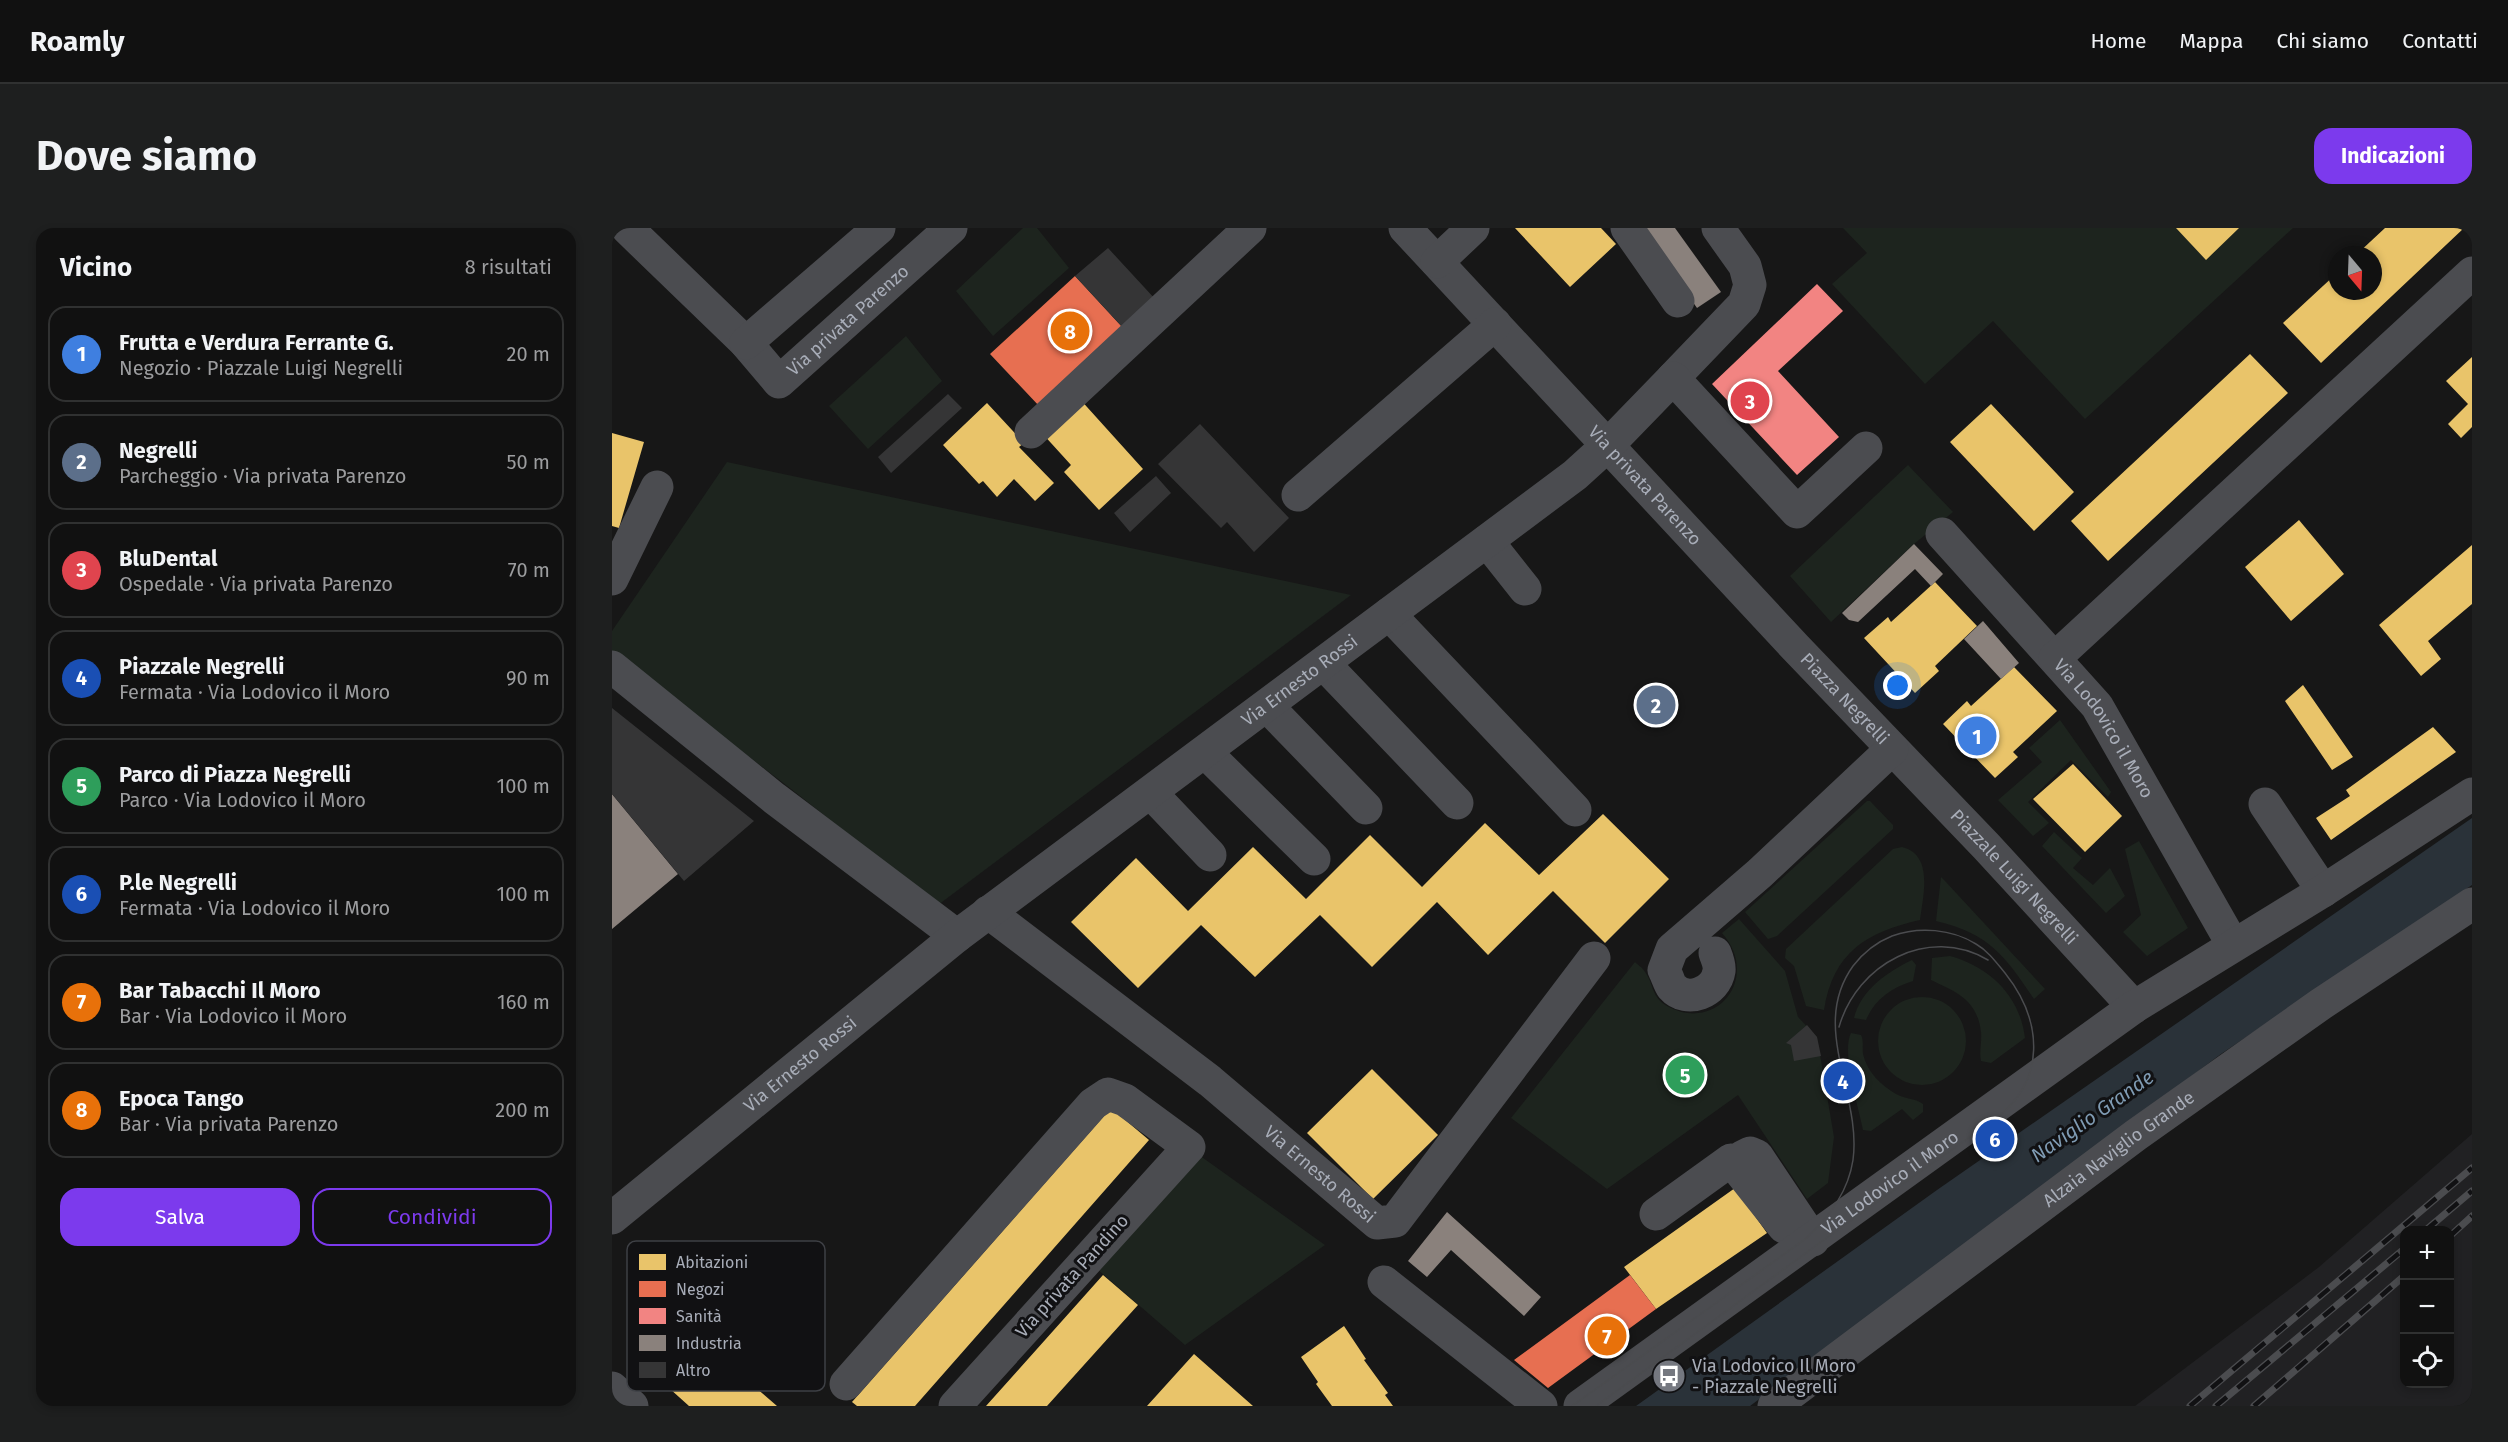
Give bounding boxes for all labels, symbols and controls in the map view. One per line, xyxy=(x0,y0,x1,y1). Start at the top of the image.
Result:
text: Roamly xyxy=(30,25,124,58)
text: Home xyxy=(2090,28,2146,54)
text: Mappa xyxy=(2179,28,2243,54)
text: Chi siamo xyxy=(2276,28,2369,54)
text: Contatti xyxy=(2402,28,2478,54)
button: Indicazioni xyxy=(2314,128,2472,184)
text: Dove siamo xyxy=(36,131,257,181)
north arrow xyxy=(2328,246,2382,300)
text: Vicino xyxy=(60,252,132,283)
text: 8 risultati xyxy=(465,255,552,279)
street label: Via privata Parenzo xyxy=(782,260,913,381)
pin: 8 xyxy=(1050,308,1090,354)
text: Frutta e Verdura Ferrante G. xyxy=(119,329,394,356)
text: 1 xyxy=(77,342,86,366)
text: 20 m xyxy=(507,342,550,366)
text: Negozio · Piazzale Luigi Negrelli xyxy=(119,356,403,380)
pin: 3 xyxy=(1730,378,1770,423)
street label: Via privata Parenzo xyxy=(1584,421,1706,550)
text: Negrelli xyxy=(119,437,197,464)
text: 2 xyxy=(76,450,87,474)
text: 50 m xyxy=(506,450,550,474)
text: Parcheggio · Via privata Parenzo xyxy=(119,464,406,488)
text: BluDental xyxy=(119,545,217,572)
text: 3 xyxy=(76,558,87,582)
text: 70 m xyxy=(508,558,550,582)
text: Ospedale · Via privata Parenzo xyxy=(119,572,393,596)
street label: Via Ernesto Rossi xyxy=(1237,630,1362,731)
street label: Piazza Negrelli xyxy=(1796,648,1894,749)
text: Piazzale Negrelli xyxy=(119,653,284,680)
street label: Via Lodovico il Moro xyxy=(2049,654,2158,802)
text: 4 xyxy=(76,666,87,690)
text: 90 m xyxy=(506,666,550,690)
your location xyxy=(1883,671,1912,700)
text: Fermata · Via Lodovico il Moro xyxy=(119,680,390,704)
pin: 2 xyxy=(1636,682,1676,728)
pin: 1 xyxy=(1958,714,1996,758)
text: Parco di Piazza Negrelli xyxy=(119,761,351,788)
text: 5 xyxy=(76,774,87,798)
text: 100 m xyxy=(497,774,550,798)
text: Parco · Via Lodovico il Moro xyxy=(119,788,366,812)
street label: Piazzale Luigi Negrelli xyxy=(1946,805,2082,949)
text: P.le Negrelli xyxy=(119,869,237,896)
text: 6 xyxy=(76,882,87,906)
text: 100 m xyxy=(497,882,550,906)
text: Fermata · Via Lodovico il Moro xyxy=(119,896,390,920)
text: Bar Tabacchi Il Moro xyxy=(119,977,321,1004)
text: 7 xyxy=(77,990,86,1014)
text: 160 m xyxy=(497,990,550,1014)
text: Bar · Via Lodovico il Moro xyxy=(119,1004,347,1028)
street label: Via Ernesto Rossi xyxy=(739,1012,861,1117)
pin: 5 xyxy=(1666,1052,1704,1098)
pin: 4 xyxy=(1824,1058,1862,1104)
water label: Naviglio Grande xyxy=(2026,1065,2158,1167)
text: Epoca Tango xyxy=(119,1085,244,1112)
street label: Alzaia Naviglio Grande xyxy=(2039,1086,2199,1212)
text: 8 xyxy=(76,1098,87,1122)
text: 200 m xyxy=(495,1098,550,1122)
text: Bar · Via privata Parenzo xyxy=(119,1112,338,1136)
pin: 6 xyxy=(1976,1116,2014,1162)
street label: Via Ernesto Rossi xyxy=(1260,1121,1380,1228)
street label: Via Lodovico il Moro xyxy=(1817,1126,1963,1240)
button: Salva xyxy=(60,1188,300,1246)
button: Condividi xyxy=(312,1188,552,1246)
street label: Via privata Pandino xyxy=(1011,1210,1133,1342)
map controls xyxy=(2400,1226,2454,1388)
button: + xyxy=(2400,1226,2454,1280)
legend xyxy=(627,1241,825,1391)
text: Abitazioni xyxy=(676,1253,748,1272)
text: Negozi xyxy=(676,1280,724,1299)
button: − xyxy=(2400,1280,2454,1334)
text: Sanità xyxy=(676,1307,722,1326)
pin: 7 xyxy=(1588,1314,1626,1358)
text: Industria xyxy=(676,1334,742,1353)
button: locate xyxy=(2400,1334,2454,1388)
place label: Via Lodovico Il Moro - Piazzale Negrelli xyxy=(1692,1355,1856,1398)
bus stop icon: Via Lodovico Il Moro - Piazzale Negrelli xyxy=(1651,1358,1687,1394)
text: Altro xyxy=(676,1361,711,1380)

